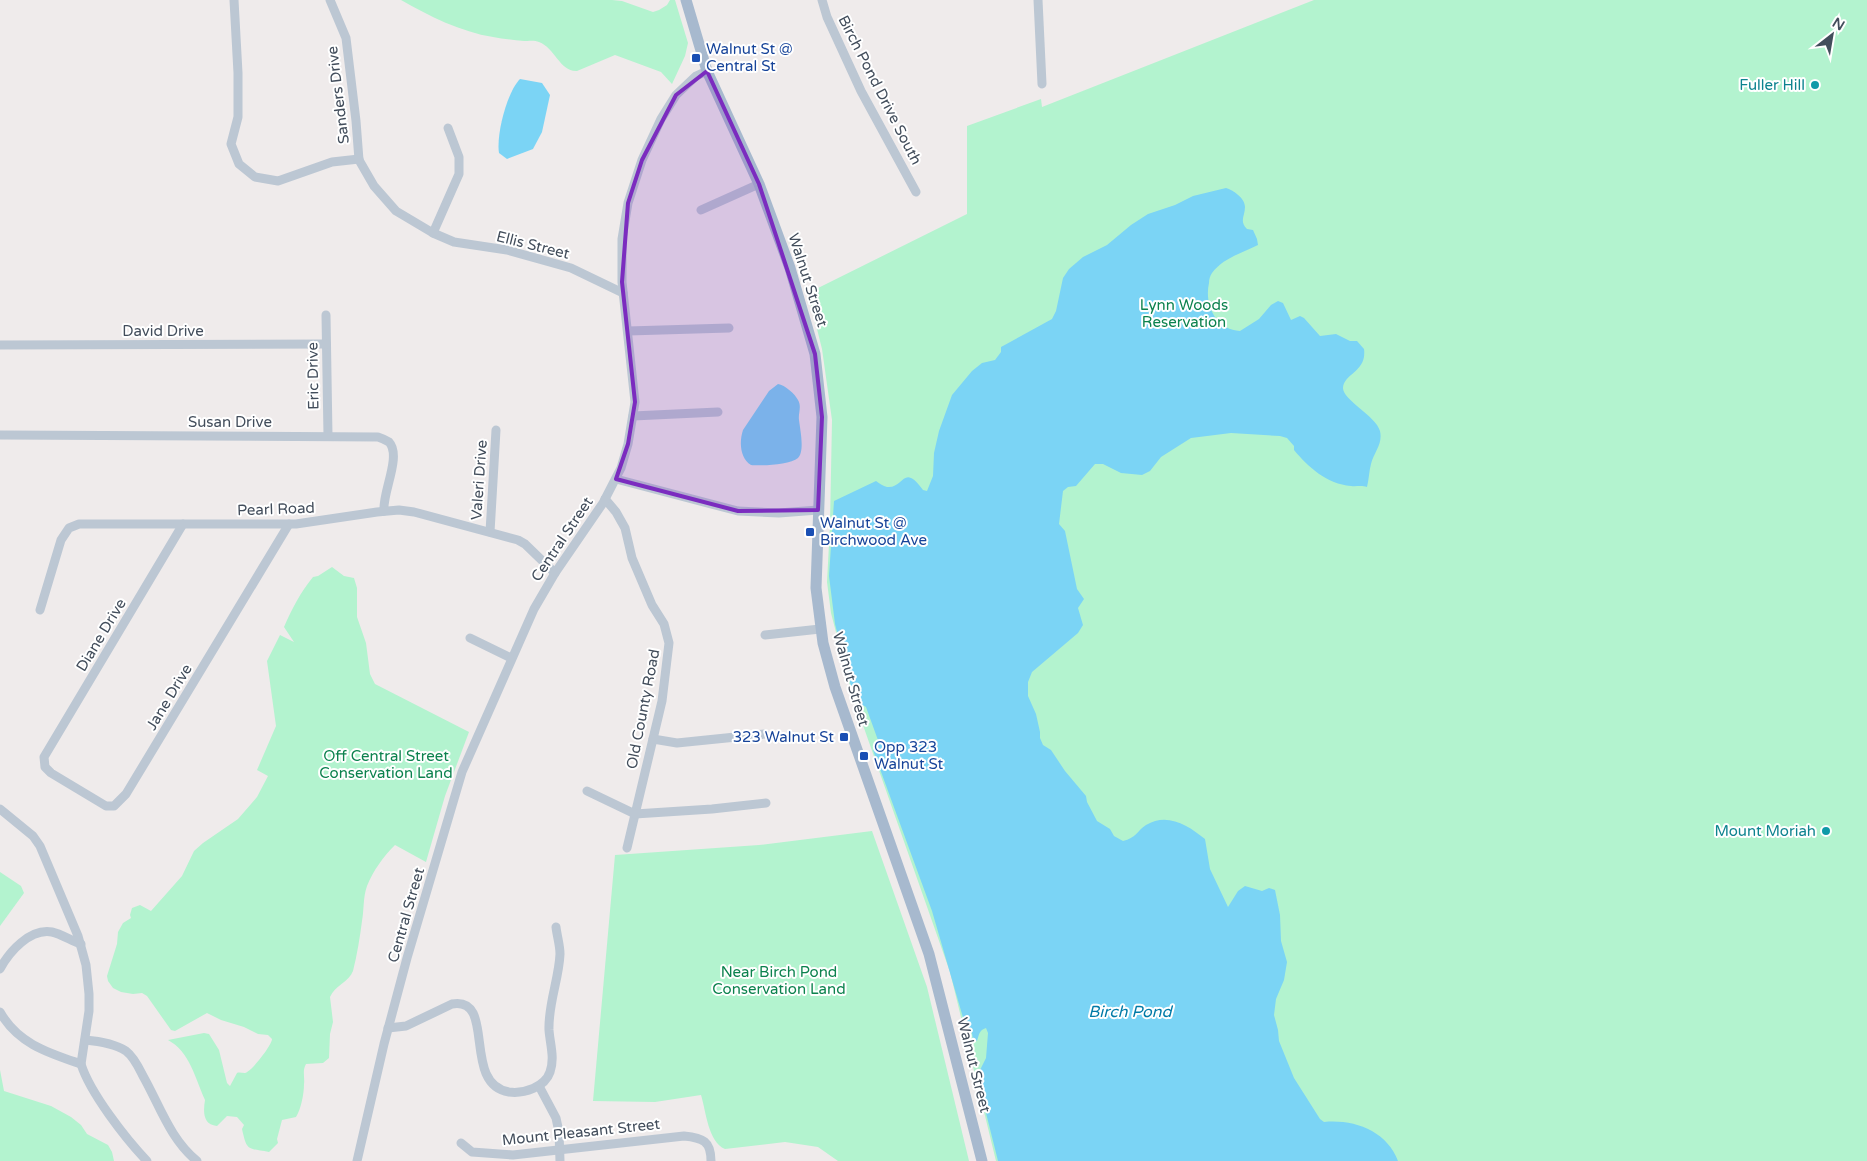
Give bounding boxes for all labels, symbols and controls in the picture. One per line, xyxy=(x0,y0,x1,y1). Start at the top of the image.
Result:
north arrow xyxy=(1807,10,1857,60)
street label: Birch Pond Drive South xyxy=(834,12,926,168)
text: N xyxy=(1829,14,1848,34)
place label: Walnut St @ Central St xyxy=(706,40,793,75)
street label: Sanders Drive xyxy=(323,45,353,145)
marker: Walnut St @ Central St xyxy=(690,52,702,64)
place label: Fuller Hill xyxy=(1739,76,1805,94)
marker: Fuller Hill xyxy=(1809,79,1821,91)
street label: Ellis Street xyxy=(495,227,572,263)
street label: Walnut Street xyxy=(784,231,832,329)
park label: Lynn Woods Reservation xyxy=(1140,296,1228,331)
street label: David Drive xyxy=(122,322,204,340)
street label: Eric Drive xyxy=(303,342,323,410)
street label: Susan Drive xyxy=(188,413,272,431)
street label: Valeri Drive xyxy=(467,439,491,521)
street label: Central Street xyxy=(527,493,597,585)
street label: Pearl Road xyxy=(237,499,315,519)
place label: Walnut St @ Birchwood Ave xyxy=(820,514,927,549)
marker: Walnut St @ Birchwood Ave xyxy=(804,526,816,538)
street label: Diane Drive xyxy=(72,595,130,675)
street label: Walnut Street xyxy=(829,630,873,729)
street label: Old County Road xyxy=(623,647,663,771)
street label: Jane Drive xyxy=(142,661,196,733)
place label: 323 Walnut St xyxy=(733,728,834,746)
marker: 323 Walnut St xyxy=(838,731,850,743)
place label: Opp 323 Walnut St xyxy=(874,738,943,773)
park label: Off Central Street Conservation Land xyxy=(319,747,453,782)
marker: Opp 323 Walnut St xyxy=(858,750,870,762)
place label: Mount Moriah xyxy=(1714,822,1816,840)
marker: Mount Moriah xyxy=(1820,825,1832,837)
street label: Central Street xyxy=(384,865,428,965)
park label: Near Birch Pond Conservation Land xyxy=(712,963,846,998)
water label: Birch Pond xyxy=(1088,1002,1174,1022)
street label: Walnut Street xyxy=(953,1016,995,1115)
street label: Mount Pleasant Street xyxy=(501,1115,661,1149)

